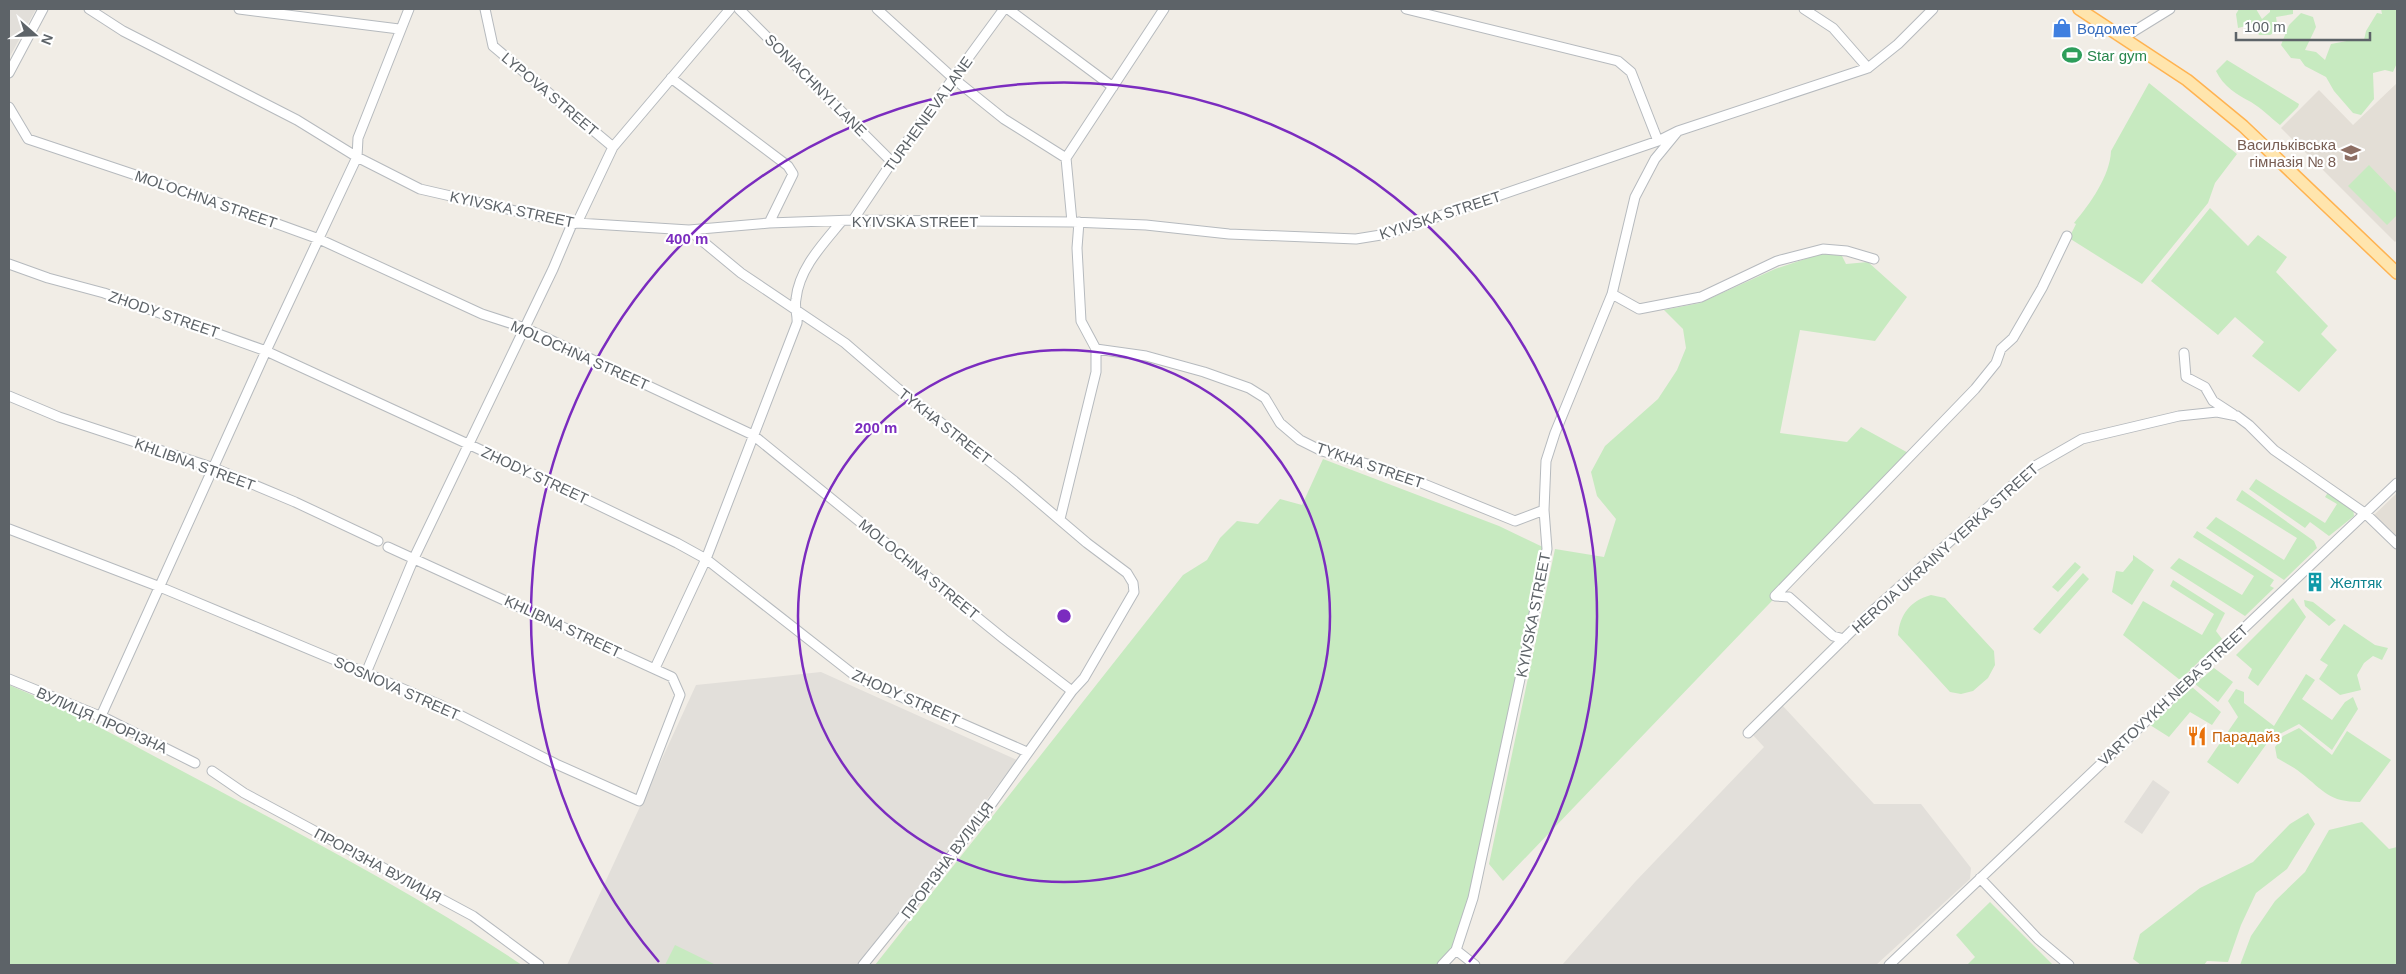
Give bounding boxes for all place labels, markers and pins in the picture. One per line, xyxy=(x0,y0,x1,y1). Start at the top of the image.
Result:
shop icon: Водомет xyxy=(2051,17,2073,39)
place label: Водомет xyxy=(2077,20,2137,37)
sports icon: Star gym xyxy=(2061,44,2083,66)
place label: Star gym xyxy=(2087,47,2147,64)
place label: Васильківська гімназія № 8 xyxy=(2237,136,2337,170)
school or university icon: Васильківська гімназія № 8 xyxy=(2340,142,2362,164)
building icon: Желтяк xyxy=(2304,571,2326,593)
place label: Желтяк xyxy=(2330,574,2382,591)
centre of rings xyxy=(1055,607,1073,625)
restaurant icon: Парадайз xyxy=(2186,725,2208,747)
place label: Парадайз xyxy=(2212,728,2280,745)

